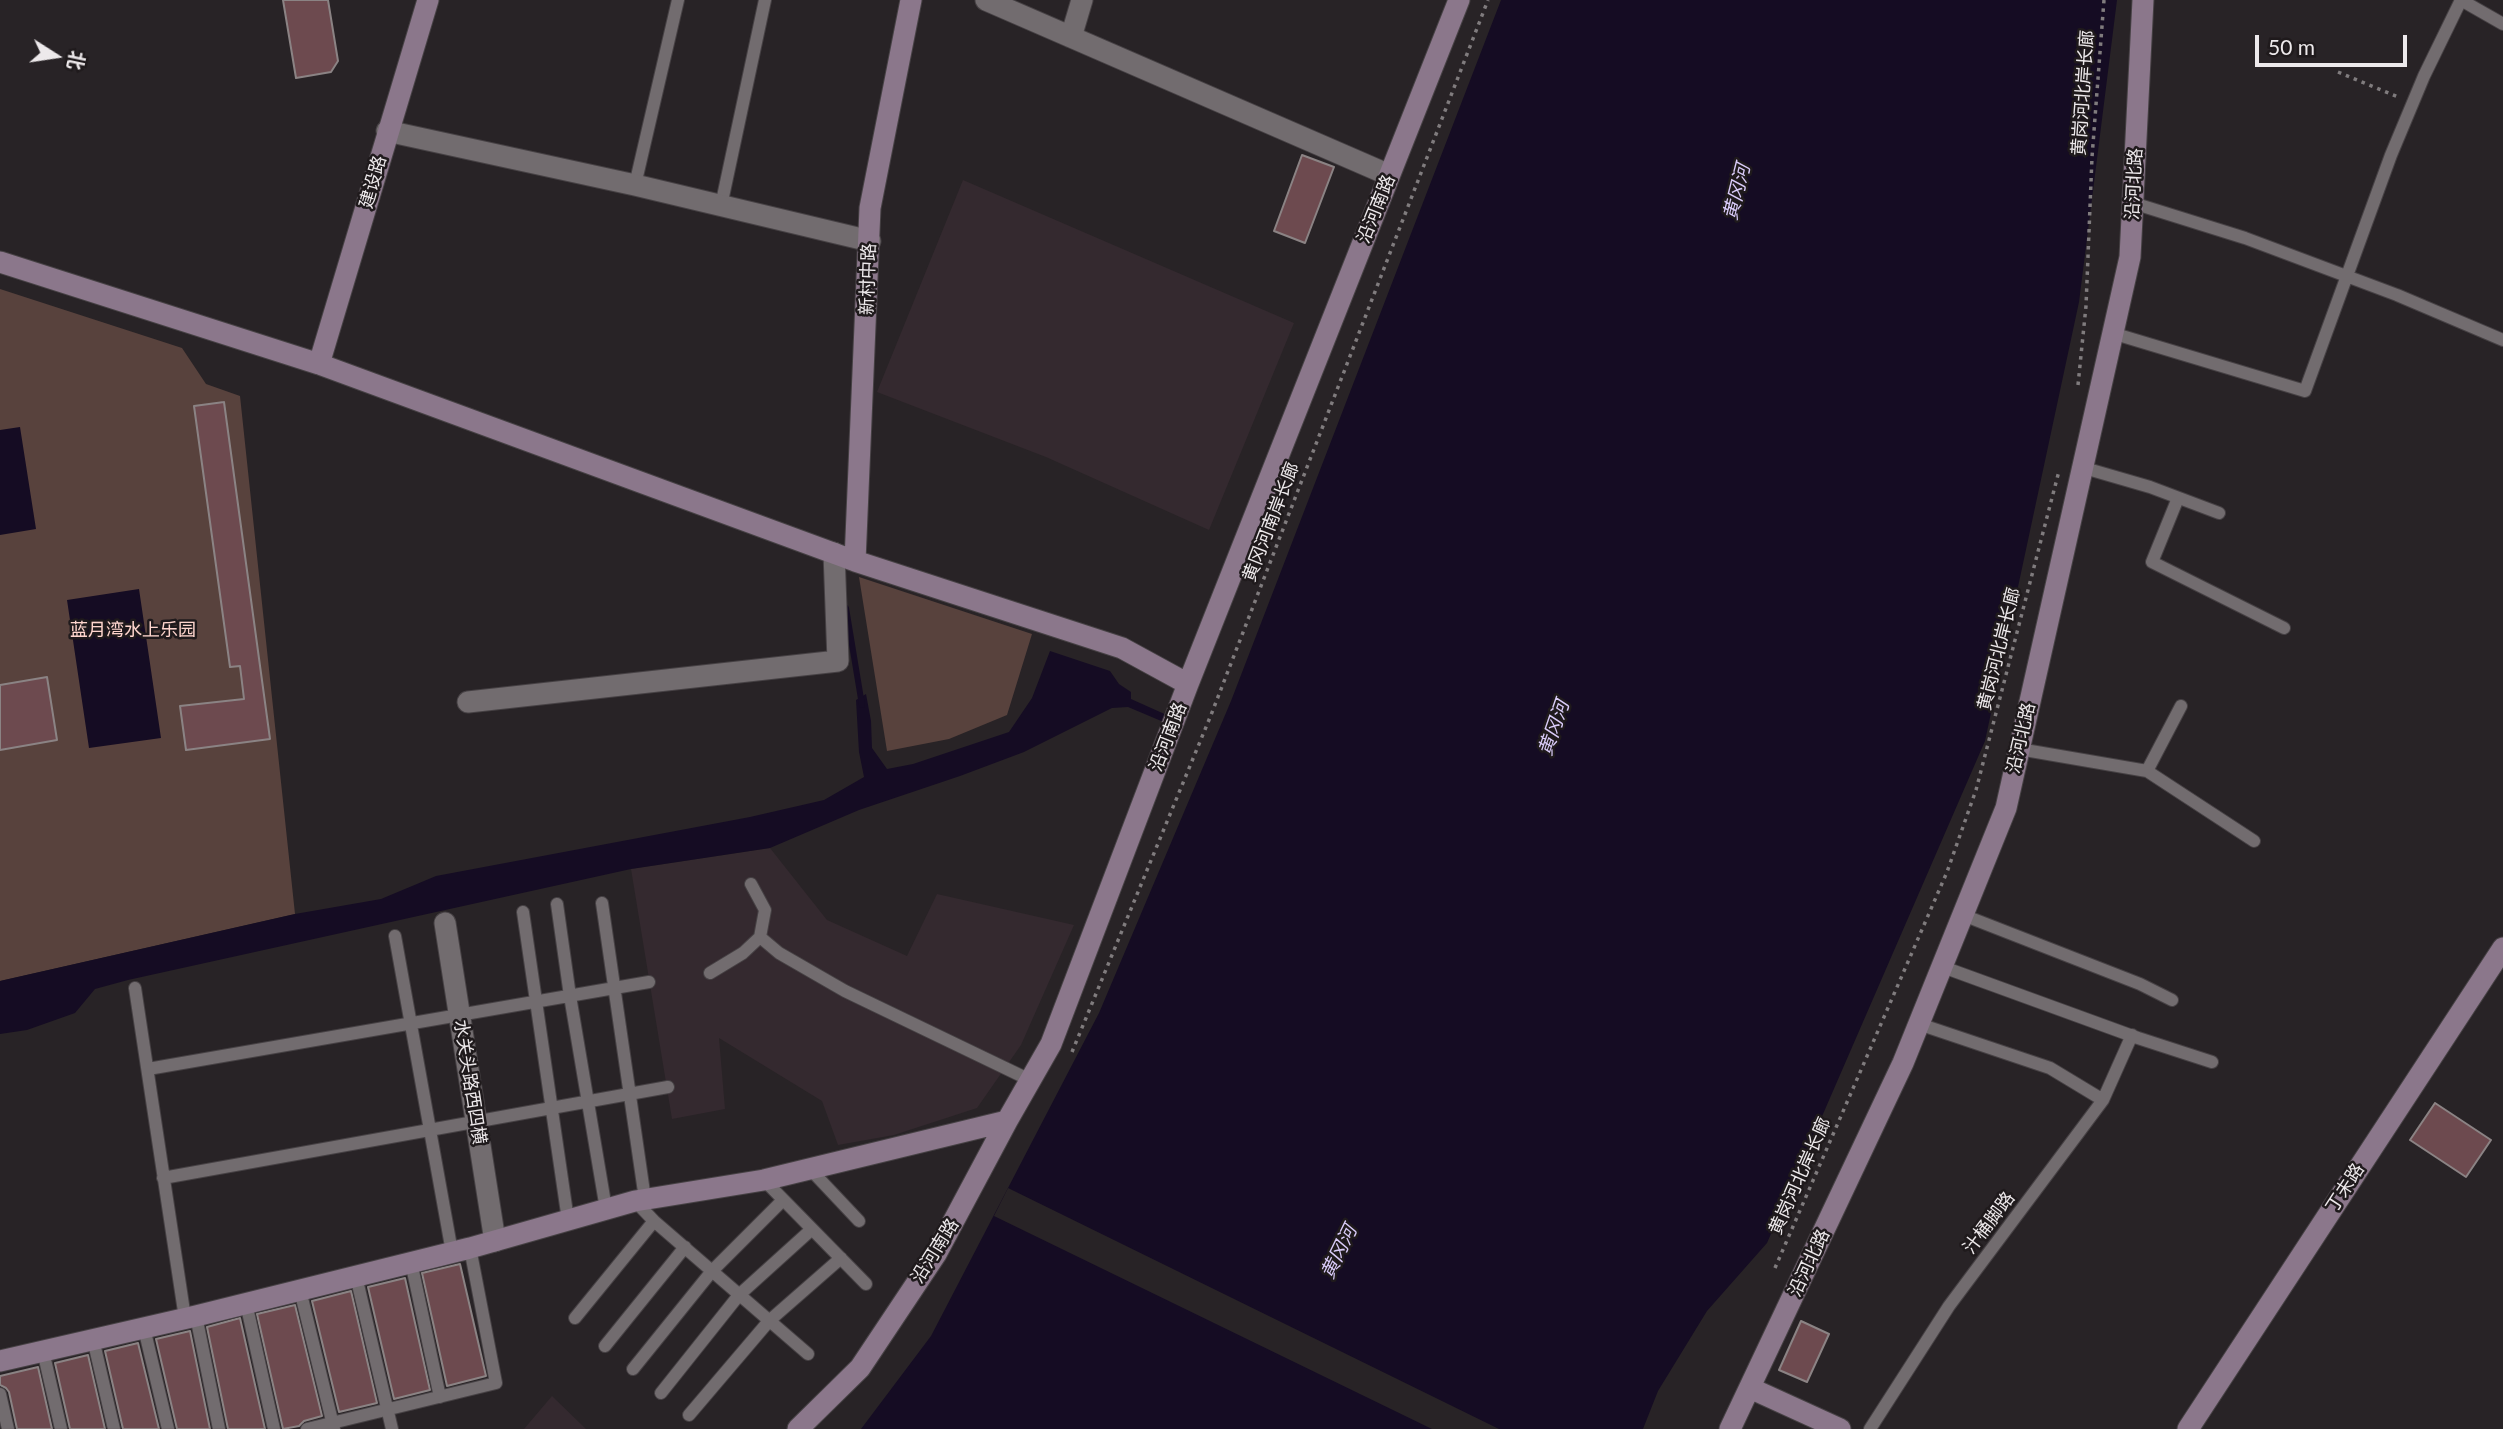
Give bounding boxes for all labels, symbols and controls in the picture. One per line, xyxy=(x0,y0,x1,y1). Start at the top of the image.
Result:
north arrow xyxy=(21,21,91,91)
scale bar xyxy=(2258,21,2410,65)
street label: 黄岗河北岸长廊 xyxy=(2068,29,2098,157)
text: 50 m xyxy=(2268,34,2315,59)
text: 北 xyxy=(64,49,90,72)
street label: 沿河北路 xyxy=(2121,147,2147,221)
street label: 建设路 xyxy=(355,153,391,211)
water label: 黄冈河 xyxy=(1719,162,1755,222)
street label: 沿河南路 xyxy=(1353,172,1399,246)
street label: 新村中路 xyxy=(856,243,880,315)
street label: 黄冈河南岸长廊 xyxy=(1238,459,1304,585)
street label: 黄岗河北岸长廊 xyxy=(1973,585,2025,713)
park label: 蓝月湾水上乐园 xyxy=(70,619,196,641)
water label: 黄冈河 xyxy=(1534,697,1574,759)
street label: 沿河南路 xyxy=(1145,700,1191,774)
street label: 沿河北路 xyxy=(2002,700,2040,776)
street label: 水关头路西四横 xyxy=(449,1018,491,1146)
street label: 黄岗河北岸长廊 xyxy=(1765,1114,1835,1238)
street label: 丁未路 xyxy=(2321,1159,2369,1217)
street label: 汁桶脚路 xyxy=(1959,1188,2019,1258)
street label: 沿河南路 xyxy=(907,1215,963,1287)
water label: 黄冈河 xyxy=(1316,1221,1362,1283)
street label: 沿河北路 xyxy=(1784,1226,1834,1300)

